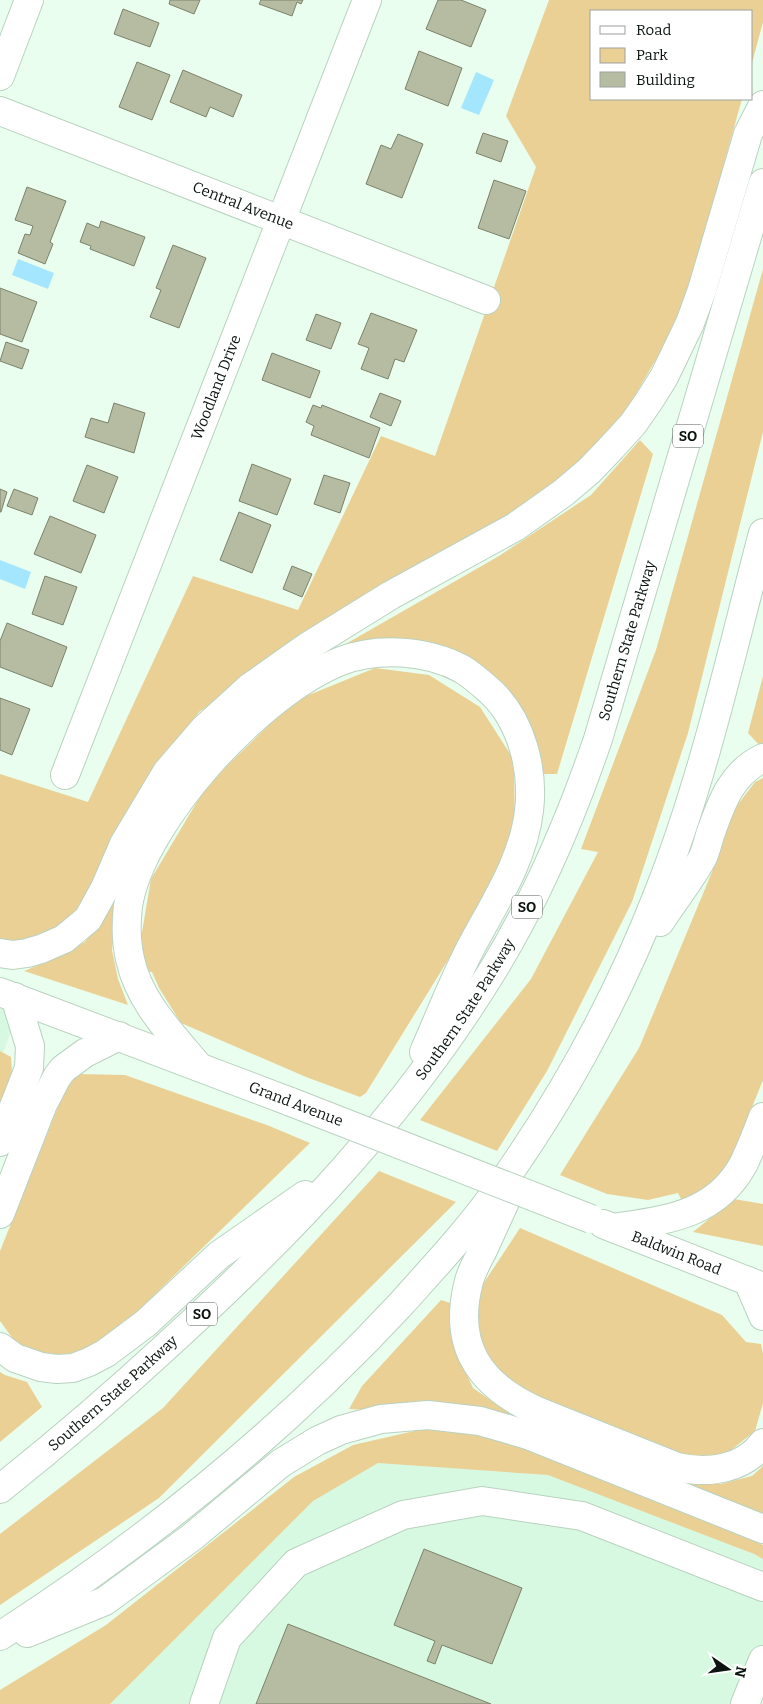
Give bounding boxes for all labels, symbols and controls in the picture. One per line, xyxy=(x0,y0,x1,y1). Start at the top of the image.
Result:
legend xyxy=(590,10,753,100)
text: Road xyxy=(636,21,671,39)
text: Park xyxy=(636,46,668,64)
text: Building xyxy=(636,71,695,89)
street label: Central Avenue xyxy=(190,178,296,233)
street label: Woodland Drive xyxy=(187,332,245,442)
road number: SO xyxy=(673,424,703,448)
street label: Southern State Parkway xyxy=(595,558,659,723)
road number: SO xyxy=(512,896,542,919)
street label: Southern State Parkway xyxy=(412,935,518,1084)
street label: Grand Avenue xyxy=(246,1078,346,1130)
street label: Baldwin Road xyxy=(629,1227,724,1279)
road number: SO xyxy=(187,1302,217,1326)
street label: Southern State Parkway xyxy=(45,1332,181,1455)
north arrow xyxy=(703,1644,753,1694)
text: N xyxy=(731,1665,750,1679)

